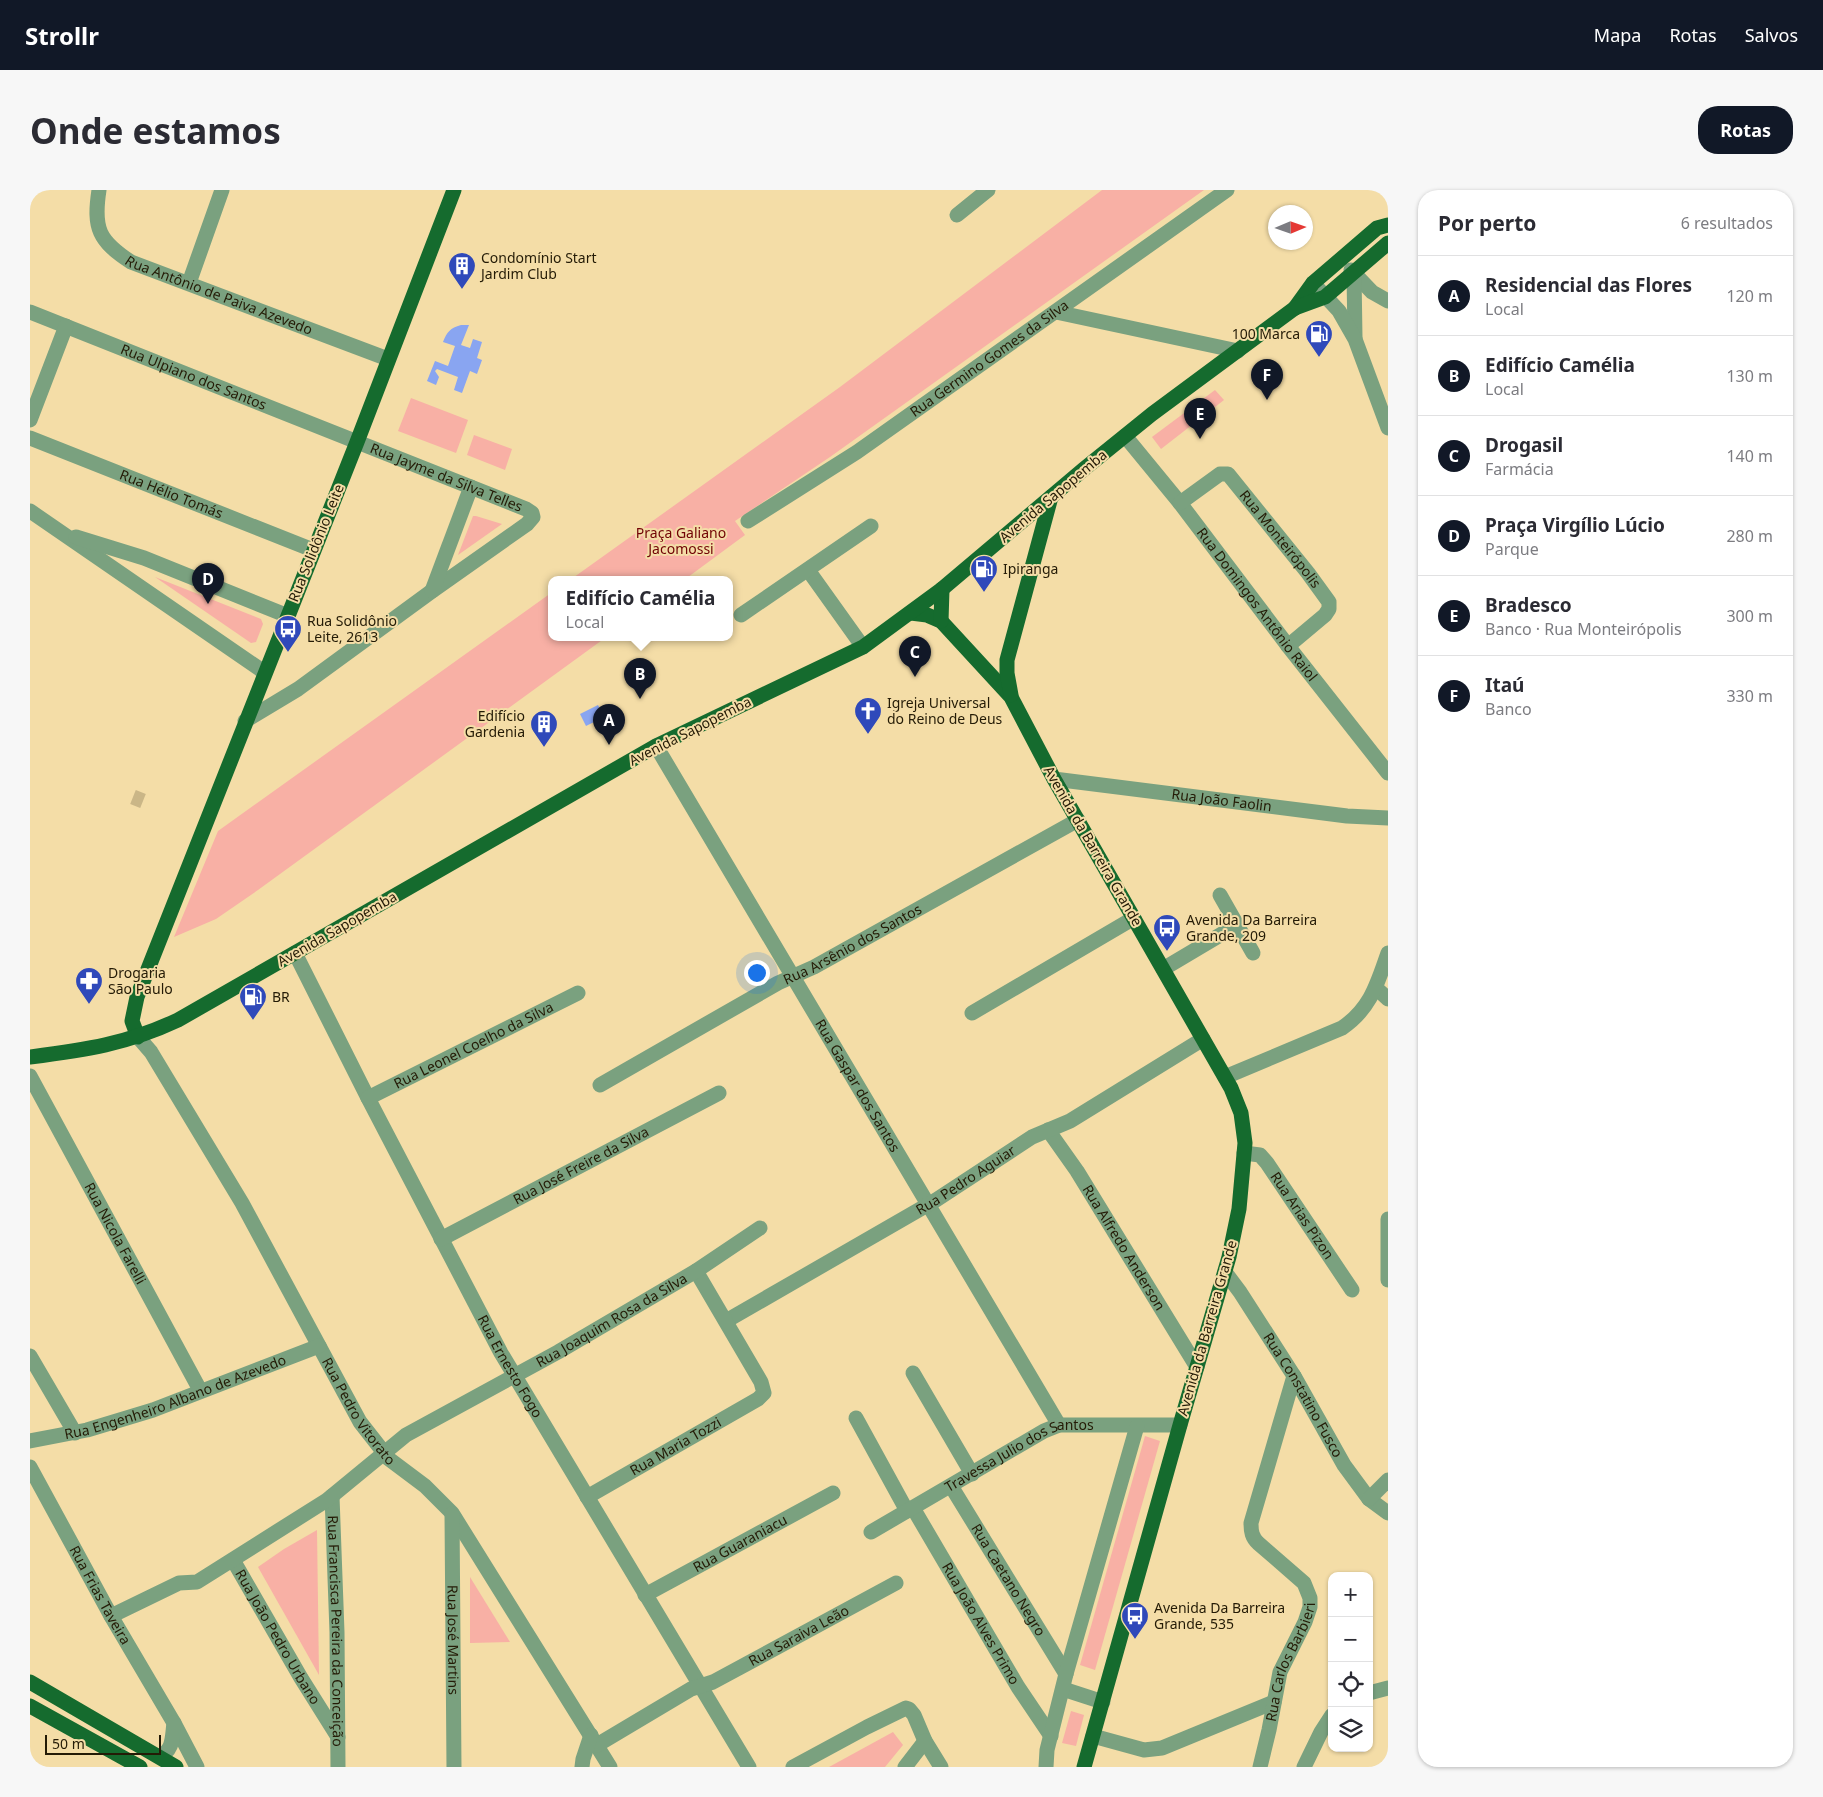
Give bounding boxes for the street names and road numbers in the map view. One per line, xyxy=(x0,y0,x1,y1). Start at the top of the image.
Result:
street label: Rua Antônio de Paiva Azevedo xyxy=(122,251,315,339)
street label: Rua Germino Gomes da Silva xyxy=(906,295,1072,421)
street label: Rua Ulpiano dos Santos xyxy=(118,339,270,414)
street label: Rua Jayme da Silva Telles xyxy=(367,438,526,516)
street label: Avenida Sapopemba xyxy=(995,445,1110,546)
street label: Rua Hélio Tomás xyxy=(117,464,226,523)
street label: Rua Solidônio Leite xyxy=(283,481,348,605)
street label: Rua Monteirópolis xyxy=(1236,486,1326,592)
street label: Rua Domingos Antônio Raiol xyxy=(1193,523,1322,685)
street label: Avenida Sapopemba xyxy=(625,691,754,770)
street label: Avenida da Barreira Grande xyxy=(1040,762,1147,929)
street label: Rua João Faolin xyxy=(1171,784,1273,815)
street label: Avenida Sapopemba xyxy=(274,887,400,971)
street label: Rua Arsênio dos Santos xyxy=(780,899,925,989)
street label: Rua Leonel Coelho da Silva xyxy=(390,997,556,1093)
street label: Rua Gaspar dos Santos xyxy=(811,1015,905,1156)
street label: Rua José Freire da Silva xyxy=(509,1122,652,1209)
street label: Rua Pedro Aguiar xyxy=(912,1140,1019,1219)
street label: Rua Arias Pizon xyxy=(1267,1168,1339,1263)
street label: Rua Nicola Farelli xyxy=(80,1179,151,1287)
street label: Rua Alfredo Anderson xyxy=(1079,1181,1170,1314)
street label: Avenida da Barreira Grande xyxy=(1172,1238,1241,1418)
street label: Rua Joaquim Rosa da Silva xyxy=(532,1268,690,1371)
street label: Rua Ernesto Fogo xyxy=(474,1311,548,1421)
street label: Rua Constatino Fusco xyxy=(1260,1329,1348,1461)
street label: Rua Engenheiro Albano de Azevedo xyxy=(63,1350,289,1443)
street label: Rua Pedro Vitorato xyxy=(318,1354,399,1469)
street label: Rua Maria Tozzi xyxy=(626,1412,724,1480)
street label: Travessa Julio dos Santos xyxy=(941,1415,1094,1496)
street label: Rua Guaraniacu xyxy=(689,1510,790,1576)
street label: Rua Francisca Pereira da Conceição xyxy=(324,1515,348,1747)
street label: Rua Caetano Negro xyxy=(967,1520,1050,1639)
street label: Rua Frias Taveira xyxy=(65,1542,136,1648)
street label: Rua João Alves Primo xyxy=(938,1559,1024,1688)
street label: Rua João Pedro Urbano xyxy=(231,1566,325,1708)
street label: Rua José Martins xyxy=(444,1585,463,1695)
street label: Rua Saraiva Leão xyxy=(745,1600,852,1670)
street label: Rua Carlos Barbieri xyxy=(1261,1603,1319,1723)

